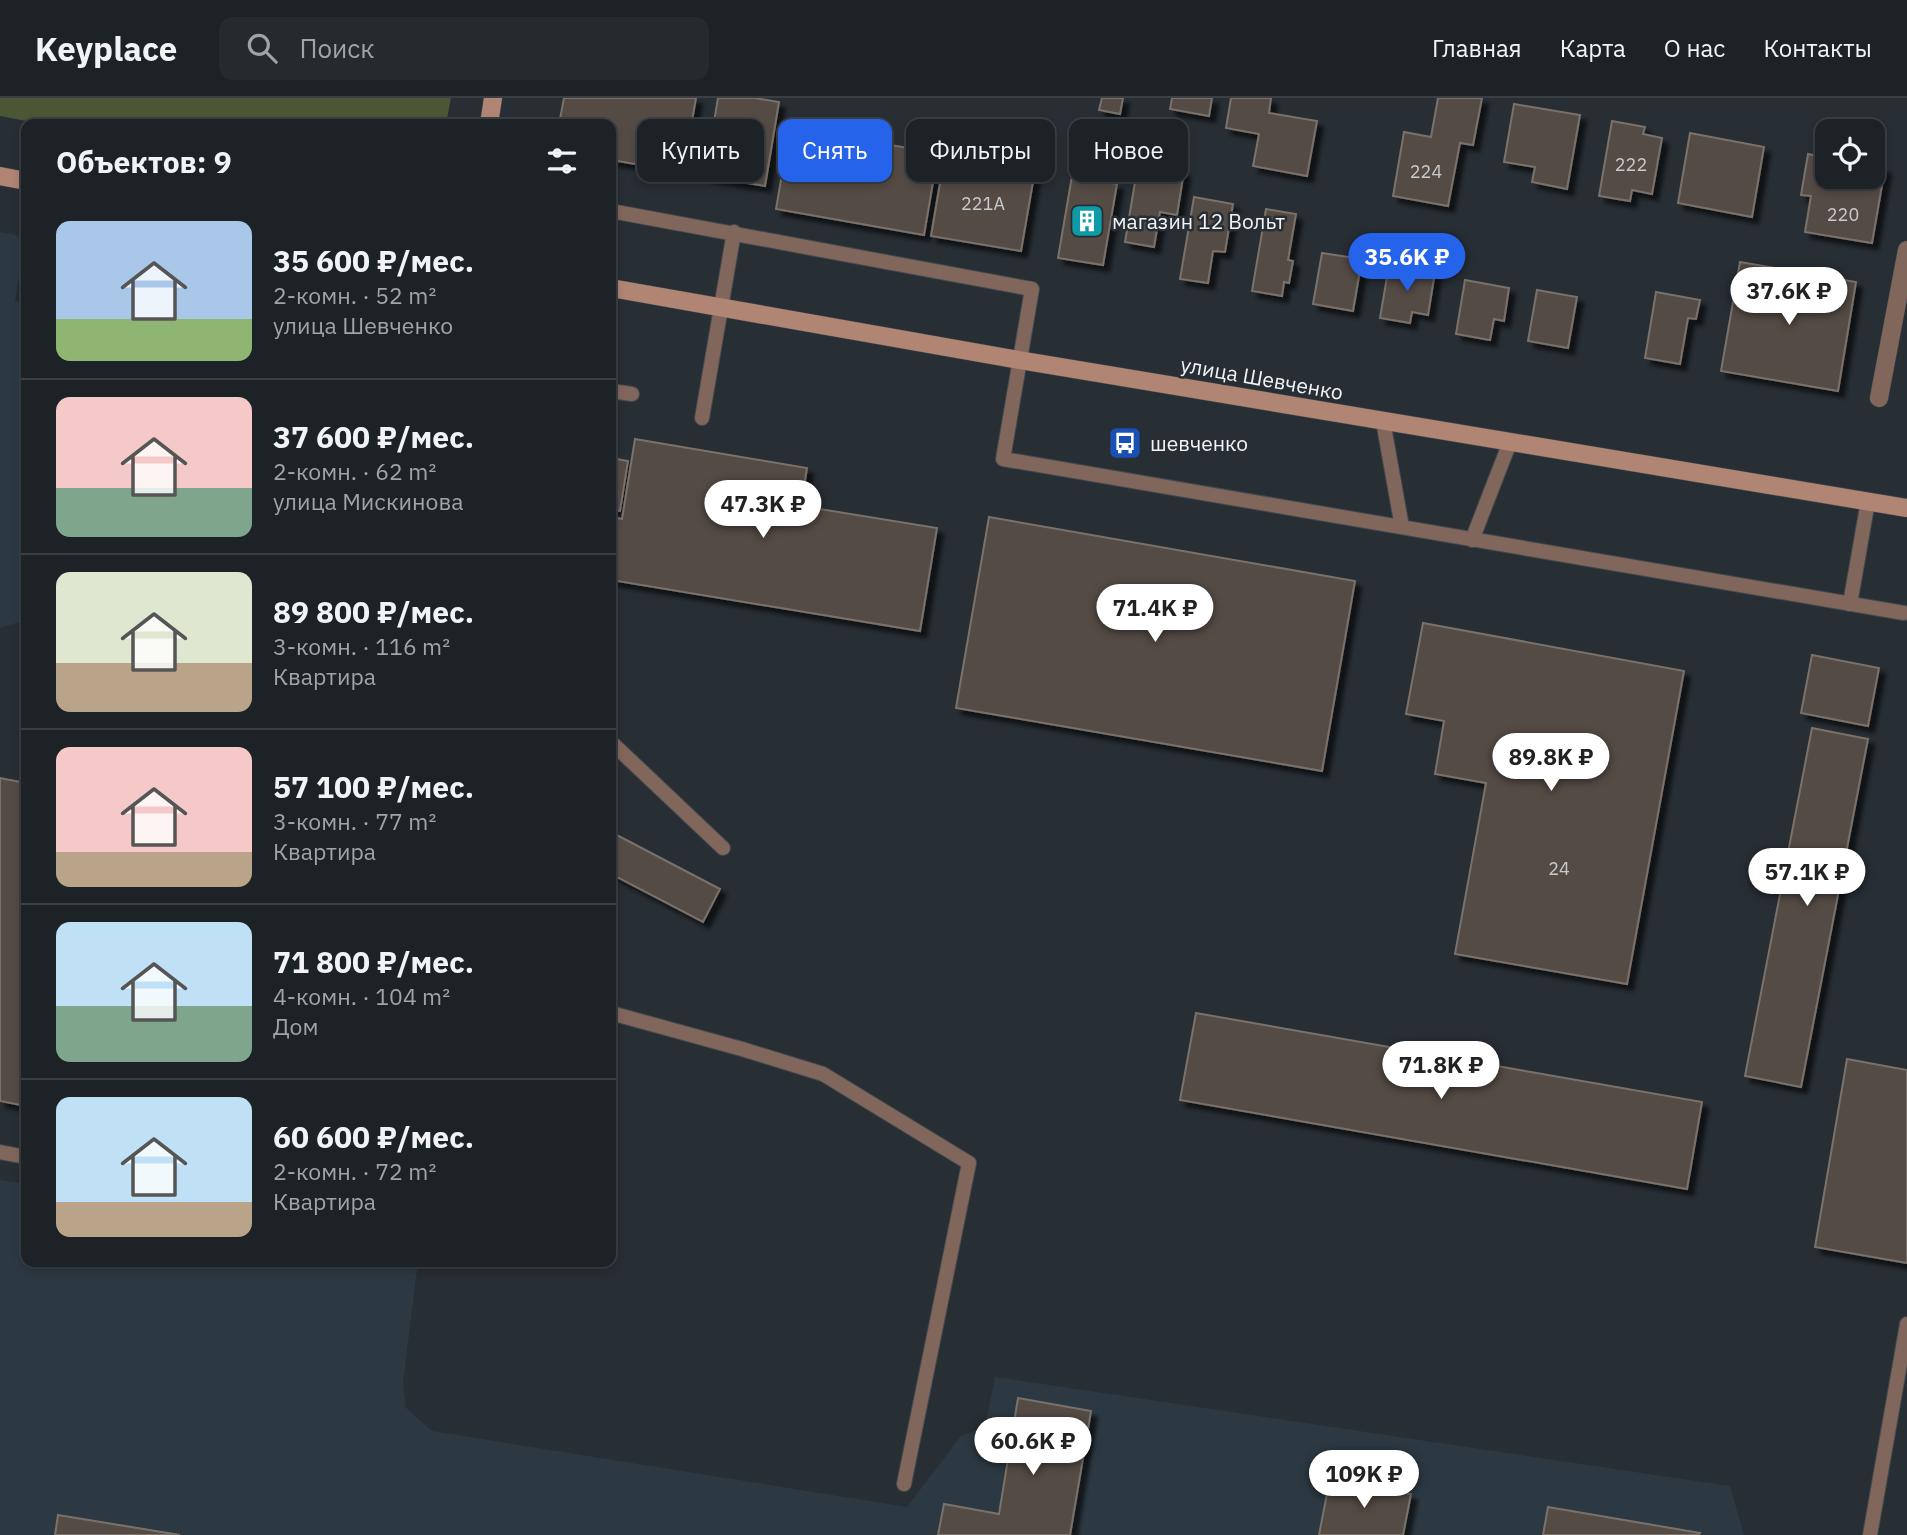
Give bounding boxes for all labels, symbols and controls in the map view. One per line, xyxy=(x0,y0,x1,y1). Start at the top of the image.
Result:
search box xyxy=(219,17,709,80)
text: Keyplace xyxy=(35,27,177,70)
icon: search xyxy=(243,29,281,67)
text: Поиск xyxy=(299,31,375,65)
text: Главная xyxy=(1432,32,1522,64)
text: Карта xyxy=(1560,32,1626,64)
text: О нас xyxy=(1664,32,1725,64)
text: Контакты xyxy=(1763,32,1872,64)
chip: Купить xyxy=(637,119,764,182)
chip: Снять xyxy=(778,119,892,182)
chip: Фильтры xyxy=(906,119,1055,182)
chip: Новое xyxy=(1069,119,1188,182)
map controls xyxy=(1815,119,1885,189)
button: locate xyxy=(1815,119,1885,189)
text: Объектов: 9 xyxy=(56,142,232,181)
icon: filters xyxy=(543,142,581,180)
house number: 222 xyxy=(1615,153,1647,176)
house number: 224 xyxy=(1410,160,1442,183)
house number: 221А xyxy=(961,192,1005,215)
building icon: магазин 12 Вольт xyxy=(1068,202,1106,240)
house number: 220 xyxy=(1827,203,1859,226)
place label: магазин 12 Вольт xyxy=(1112,207,1285,235)
pin: 35.6K ₽ xyxy=(1342,234,1472,293)
text: 35 600 ₽/мес. xyxy=(273,241,474,280)
text: 35.6K ₽ xyxy=(1364,241,1450,271)
icon: home xyxy=(112,249,196,333)
pin: 37.6K ₽ xyxy=(1724,268,1854,327)
text: 37.6K ₽ xyxy=(1746,275,1832,305)
text: 2-комн. · 52 m² xyxy=(273,280,436,310)
text: улица Шевченко xyxy=(273,310,453,340)
street label: улица Шевченко xyxy=(1179,350,1345,406)
text: 37 600 ₽/мес. xyxy=(273,417,474,456)
bus stop icon: шевченко xyxy=(1106,424,1144,462)
icon: home xyxy=(112,425,196,509)
place label: шевченко xyxy=(1150,429,1248,457)
text: 2-комн. · 62 m² xyxy=(273,456,436,486)
pin: 47.3K ₽ xyxy=(698,480,828,540)
text: улица Мискинова xyxy=(273,486,464,516)
text: 47.3K ₽ xyxy=(720,488,806,518)
pin: 71.4K ₽ xyxy=(1090,584,1220,644)
text: 89 800 ₽/мес. xyxy=(273,592,474,631)
text: 71.4K ₽ xyxy=(1112,592,1198,622)
icon: home xyxy=(112,600,196,684)
text: 3-комн. · 116 m² xyxy=(273,631,450,661)
text: Квартира xyxy=(273,661,376,691)
pin: 89.8K ₽ xyxy=(1486,734,1616,793)
text: 89.8K ₽ xyxy=(1508,741,1594,771)
text: 57 100 ₽/мес. xyxy=(273,767,474,806)
icon: home xyxy=(112,775,196,859)
text: 3-комн. · 77 m² xyxy=(273,806,436,836)
text: Квартира xyxy=(273,836,376,866)
pin: 57.1K ₽ xyxy=(1742,848,1872,908)
text: 57.1K ₽ xyxy=(1764,856,1850,886)
house number: 24 xyxy=(1548,857,1570,880)
text: 71 800 ₽/мес. xyxy=(273,942,474,981)
icon: home xyxy=(112,950,196,1034)
text: 4-комн. · 104 m² xyxy=(273,981,450,1011)
text: Дом xyxy=(273,1011,318,1041)
pin: 71.8K ₽ xyxy=(1376,1042,1506,1101)
text: 71.8K ₽ xyxy=(1398,1049,1484,1079)
text: 60 600 ₽/мес. xyxy=(273,1117,474,1156)
icon: home xyxy=(112,1125,196,1209)
text: 2-комн. · 72 m² xyxy=(273,1156,436,1186)
text: Квартира xyxy=(273,1186,376,1216)
pin: 60.6K ₽ xyxy=(968,1418,1098,1477)
text: 60.6K ₽ xyxy=(990,1425,1076,1455)
pin: 109K ₽ xyxy=(1307,1450,1421,1510)
text: 109K ₽ xyxy=(1325,1458,1403,1488)

